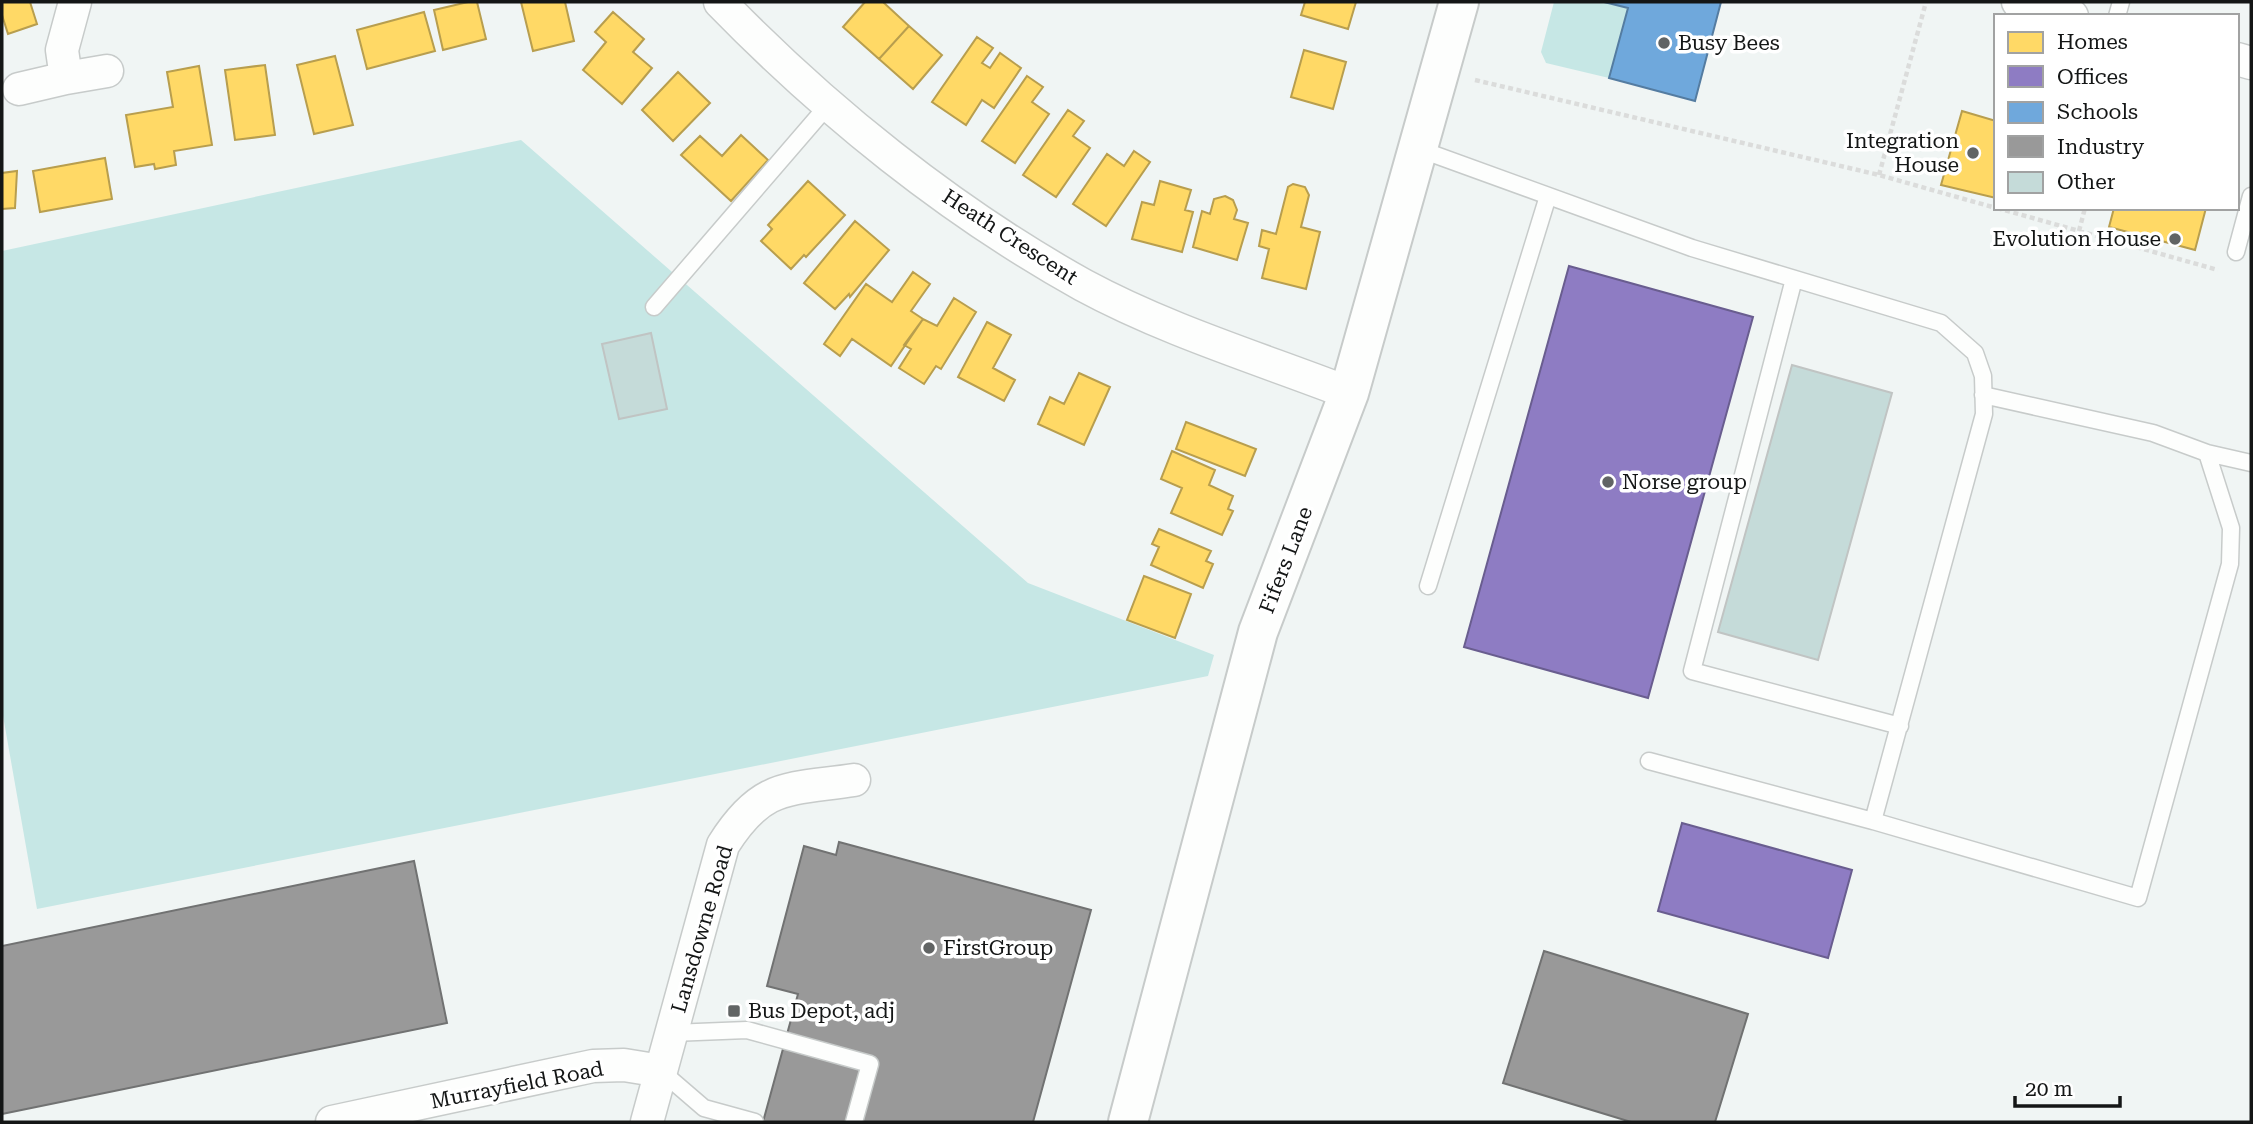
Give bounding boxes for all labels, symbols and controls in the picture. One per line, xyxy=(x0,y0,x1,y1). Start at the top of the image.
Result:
legend xyxy=(1994,14,2239,210)
text: Homes xyxy=(2057,30,2128,54)
place label: Busy Bees xyxy=(1678,31,1780,55)
marker: Busy Bees xyxy=(1656,35,1672,51)
text: Offices xyxy=(2057,65,2128,89)
text: Schools xyxy=(2057,100,2138,124)
place label: Integration House xyxy=(1846,129,1959,177)
text: Industry xyxy=(2057,135,2145,159)
marker: Integration House xyxy=(1965,145,1981,161)
text: Other xyxy=(2057,170,2116,194)
street label: Heath Crescent xyxy=(938,184,1082,290)
place label: Evolution House xyxy=(1993,227,2161,251)
marker: Evolution House xyxy=(2167,231,2183,247)
place label: Norse group xyxy=(1622,470,1747,494)
marker: Norse group xyxy=(1600,474,1616,490)
street label: Fifers Lane xyxy=(1255,503,1317,617)
street label: Lansdowne Road xyxy=(667,842,738,1016)
place label: FirstGroup xyxy=(943,936,1053,960)
marker: FirstGroup xyxy=(921,940,937,956)
place label: Bus Depot, adj xyxy=(748,999,895,1023)
marker: Bus Depot, adj xyxy=(726,1003,742,1019)
street label: Murrayfield Road xyxy=(428,1056,606,1114)
scale bar xyxy=(2015,1064,2120,1108)
text: 20 m xyxy=(2025,1077,2073,1101)

